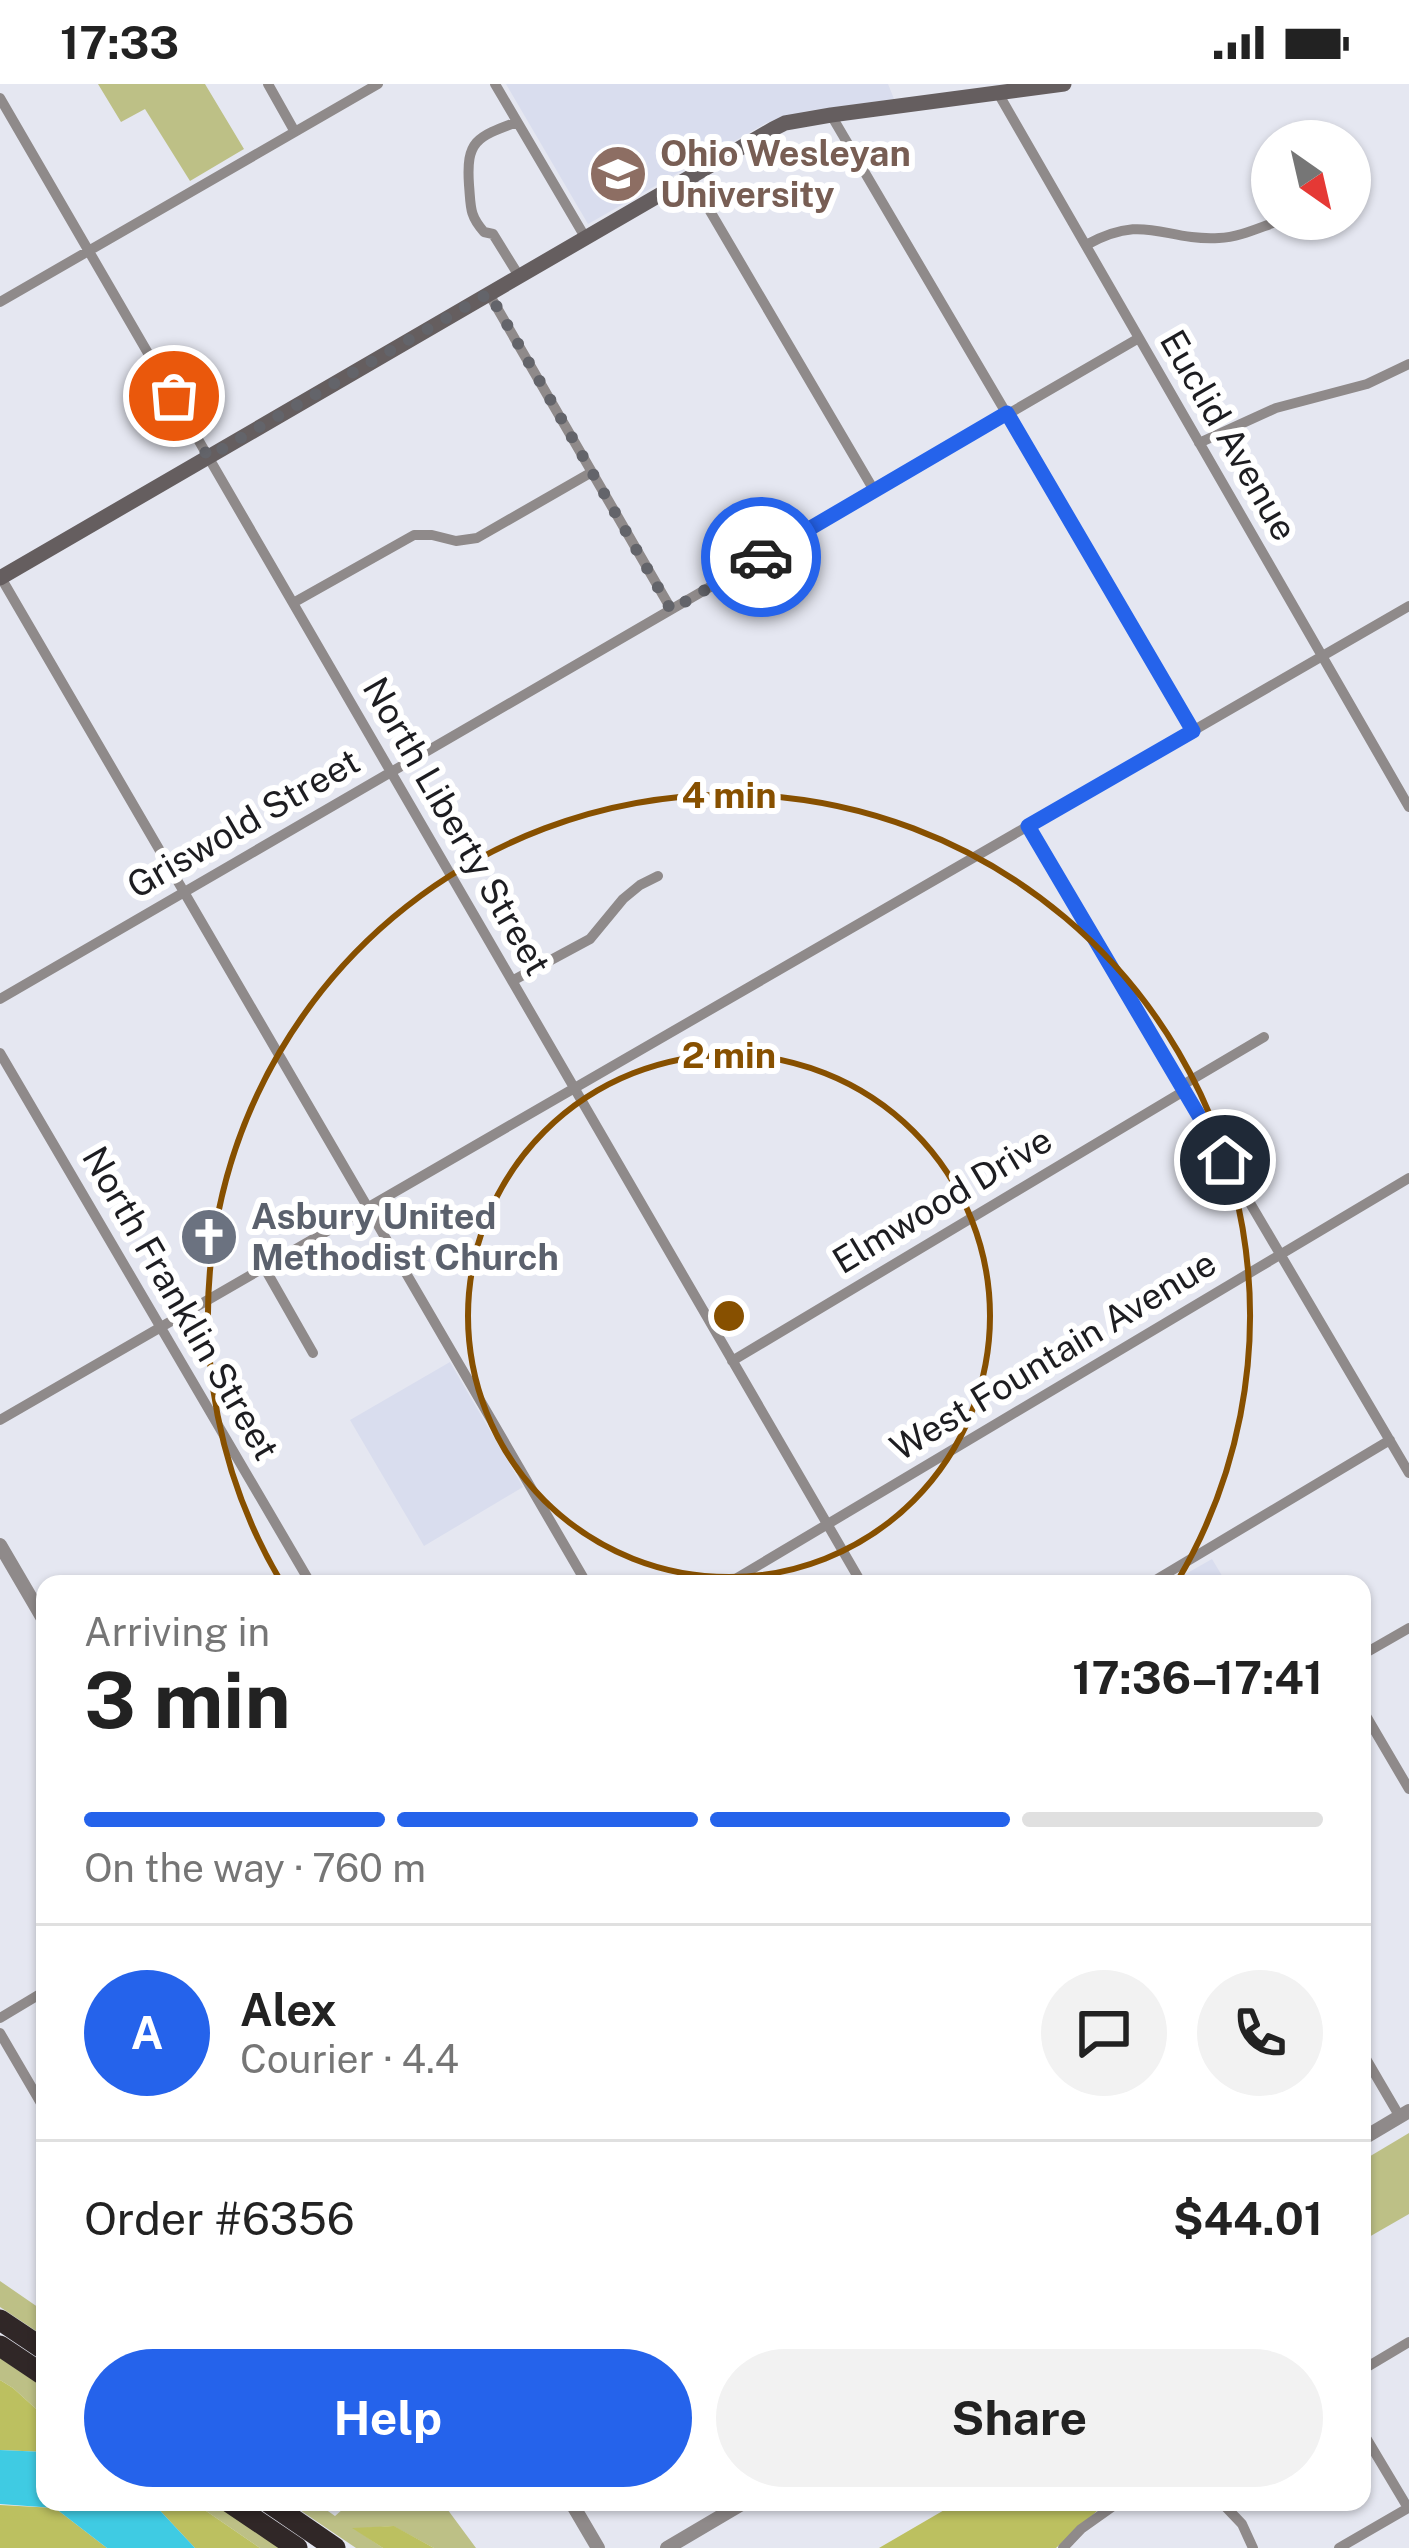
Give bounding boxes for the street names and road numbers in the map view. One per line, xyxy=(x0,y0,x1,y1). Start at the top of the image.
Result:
street label: Euclid Avenue xyxy=(1152,322,1306,548)
street label: North Liberty Street xyxy=(355,670,559,982)
street label: Griswold Street xyxy=(119,740,367,906)
street label: Elmwood Drive xyxy=(825,1118,1059,1282)
street label: North Franklin Street xyxy=(74,1139,288,1467)
street label: West Fountain Avenue xyxy=(883,1241,1223,1469)

